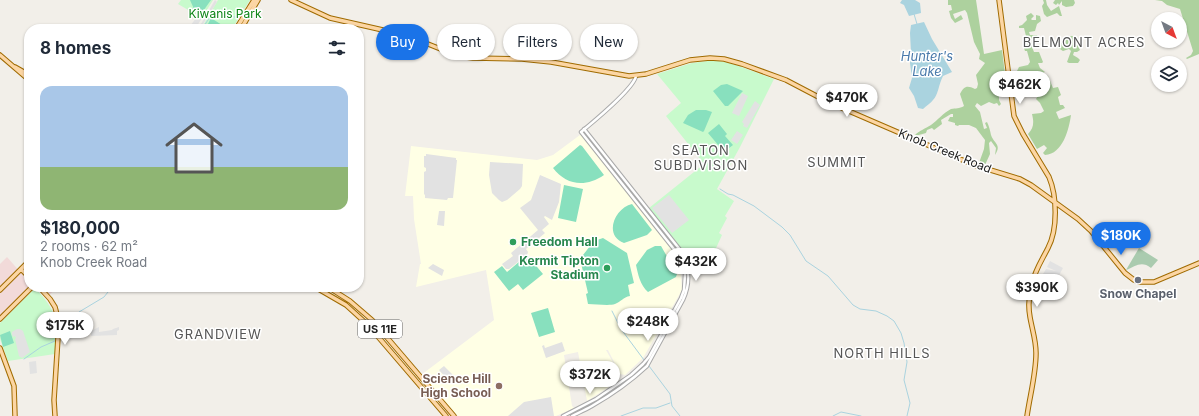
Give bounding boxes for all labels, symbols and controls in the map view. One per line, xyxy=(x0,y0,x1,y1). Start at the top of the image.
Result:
park label: Kiwanis Park xyxy=(188,6,262,21)
north arrow xyxy=(1151,12,1187,48)
map controls xyxy=(1151,12,1187,92)
chip: Buy xyxy=(376,24,429,60)
chip: Rent xyxy=(437,24,495,60)
chip: Filters xyxy=(503,24,572,60)
chip: New xyxy=(580,24,638,60)
district label: BELMONT ACRES xyxy=(1023,34,1145,50)
icon: filters xyxy=(326,37,348,59)
text: 8 homes xyxy=(40,38,111,58)
water label: Hunter's Lake xyxy=(901,48,953,79)
button: layers xyxy=(1151,56,1187,92)
pin: $462K xyxy=(992,71,1048,105)
text: $462K xyxy=(998,76,1042,92)
pin: $470K xyxy=(819,84,875,118)
text: $470K xyxy=(826,89,868,105)
icon: home xyxy=(158,112,230,184)
street label: Knob Creek Road xyxy=(896,125,994,176)
district label: SEATON SUBDIVISION xyxy=(654,142,748,173)
district label: SUMMIT xyxy=(807,154,867,170)
text: $180,000 xyxy=(40,218,120,238)
pin: $180K xyxy=(1093,222,1149,256)
text: $180K xyxy=(1101,227,1141,243)
place label: Freedom Hall xyxy=(521,234,598,249)
marker: Freedom Hall xyxy=(508,237,518,247)
text: 2 rooms · 62 m² xyxy=(40,238,138,254)
pin: $432K xyxy=(668,248,724,282)
place label: Kermit Tipton Stadium xyxy=(519,253,599,282)
text: $432K xyxy=(674,253,718,269)
text: Knob Creek Road xyxy=(40,254,147,270)
marker: Kermit Tipton Stadium xyxy=(602,263,612,273)
pin: $390K xyxy=(1009,274,1065,308)
marker: Snow Chapel xyxy=(1133,275,1143,285)
text: $390K xyxy=(1015,279,1059,295)
place label: Snow Chapel xyxy=(1100,286,1176,301)
pin: $248K xyxy=(620,308,676,342)
pin: $175K xyxy=(37,312,93,346)
text: $248K xyxy=(626,313,670,329)
text: $175K xyxy=(45,317,85,333)
road number: US 11E xyxy=(358,320,402,338)
district label: GRANDVIEW xyxy=(174,326,262,342)
district label: NORTH HILLS xyxy=(833,345,931,361)
pin: $372K xyxy=(562,361,618,395)
text: $372K xyxy=(569,366,611,382)
place label: Science Hill High School xyxy=(421,371,491,400)
marker: Science Hill High School xyxy=(494,381,504,391)

